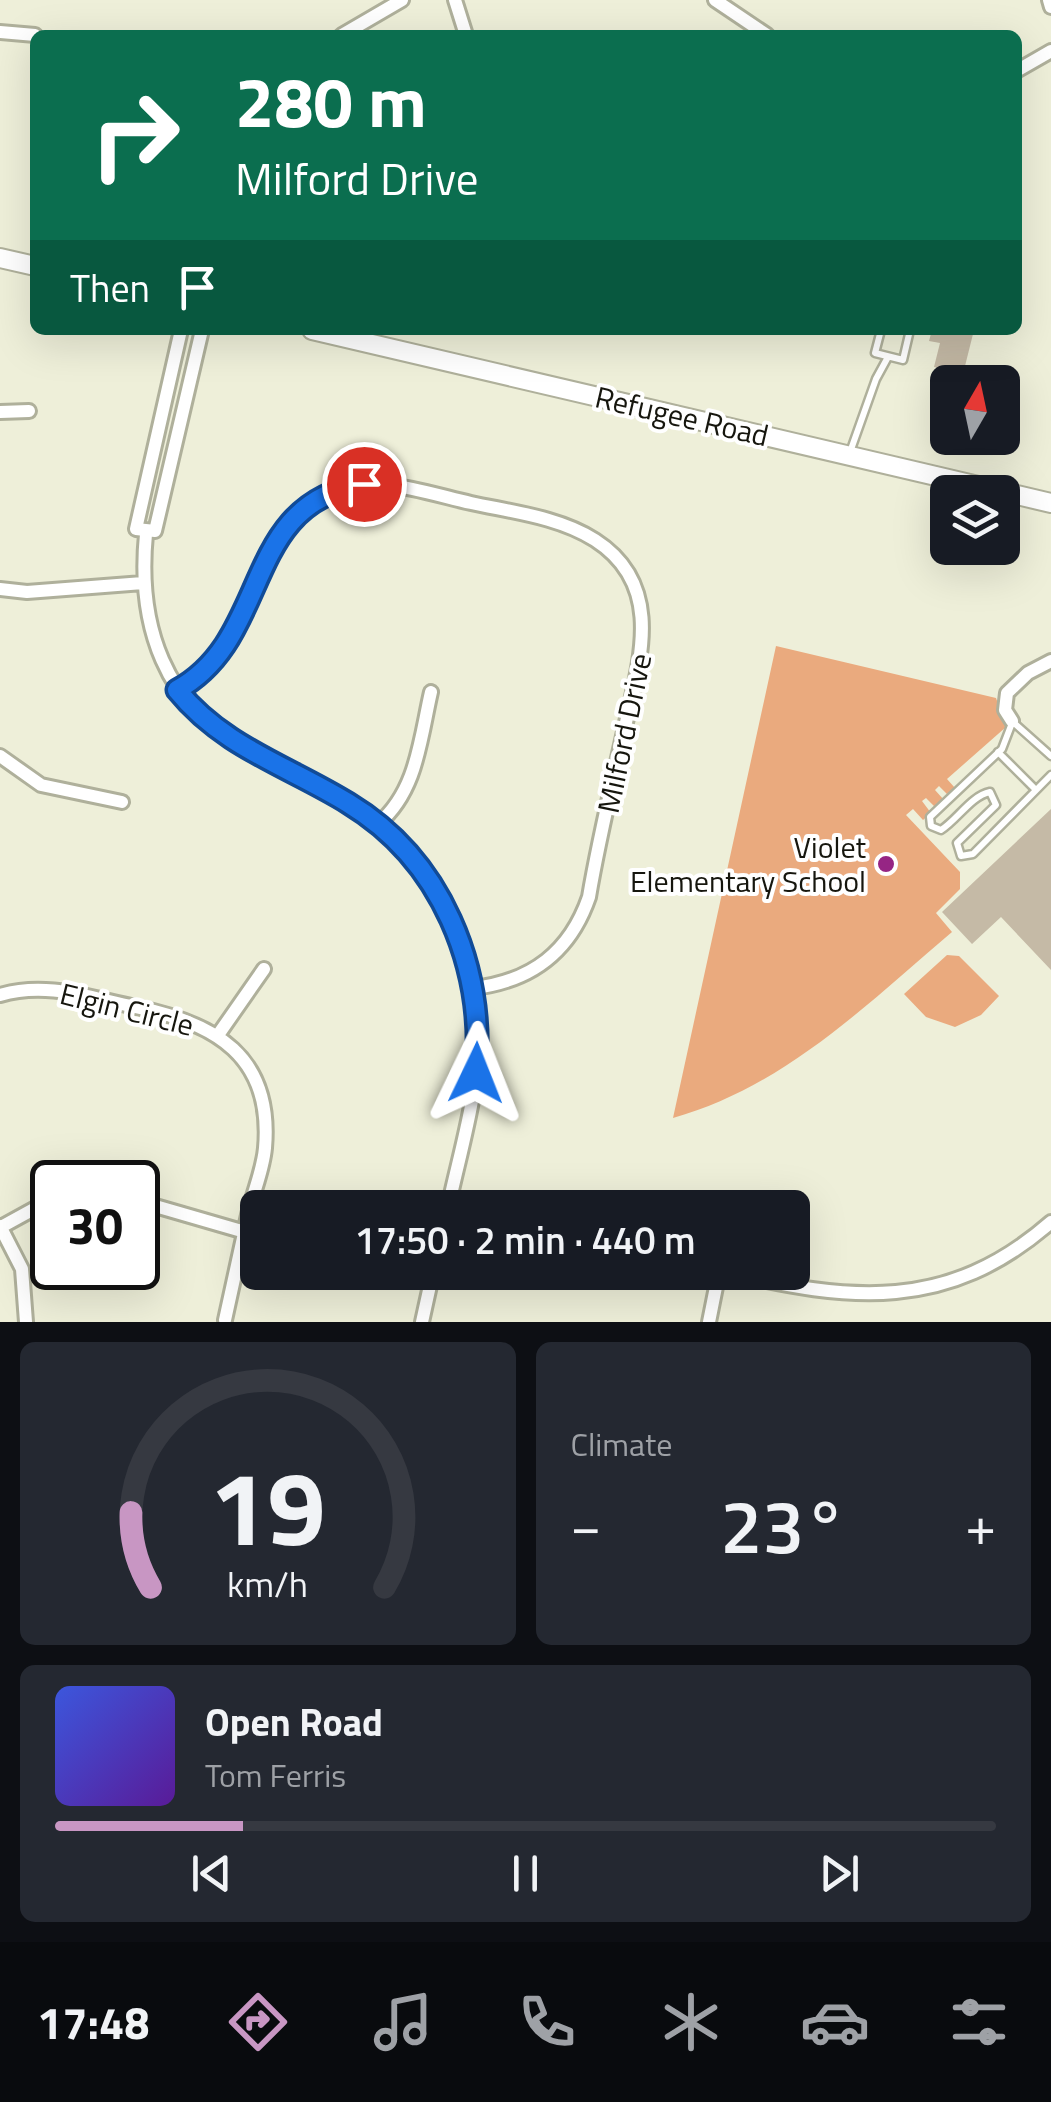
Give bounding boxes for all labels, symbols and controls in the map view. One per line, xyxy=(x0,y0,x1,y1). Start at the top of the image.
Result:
text: 280 m xyxy=(235,48,427,154)
icon: right xyxy=(70,70,200,200)
text: Milford Drive xyxy=(235,144,478,212)
text: Then xyxy=(70,259,150,317)
icon: arrive xyxy=(170,260,225,315)
north arrow xyxy=(930,365,1020,455)
map controls xyxy=(930,365,1020,565)
street label: Refugee Road xyxy=(591,374,773,458)
pin xyxy=(322,442,407,527)
icon: arrive xyxy=(337,457,392,512)
button: layers xyxy=(930,475,1020,565)
street label: Milford Drive xyxy=(585,649,663,817)
place label: Violet Elementary School xyxy=(630,824,866,904)
marker: Violet Elementary School xyxy=(875,853,897,875)
street label: Elgin Circle xyxy=(55,970,199,1048)
position arrow xyxy=(424,1021,528,1125)
speed limit sign: 30 xyxy=(30,1160,160,1290)
text: 17:50 · 2 min · 440 m xyxy=(354,1211,696,1269)
text: Climate xyxy=(571,1420,672,1468)
text: 19 xyxy=(210,1427,326,1585)
text: 23° xyxy=(720,1468,846,1582)
text: − xyxy=(571,1483,601,1566)
text: + xyxy=(965,1483,996,1566)
text: km/h xyxy=(227,1556,308,1611)
text: Open Road xyxy=(205,1693,383,1751)
text: Tom Ferris xyxy=(205,1751,346,1799)
icon: previous xyxy=(184,1846,239,1901)
icon: pause xyxy=(498,1846,553,1901)
icon: next xyxy=(812,1846,867,1901)
icon: directions xyxy=(223,1987,293,2057)
icon: music xyxy=(368,1987,438,2057)
icon: phone xyxy=(512,1987,582,2057)
icon: climate xyxy=(656,1987,726,2057)
icon: car xyxy=(800,1987,870,2057)
icon: filters xyxy=(944,1987,1014,2057)
text: 17:48 xyxy=(37,1988,149,2056)

